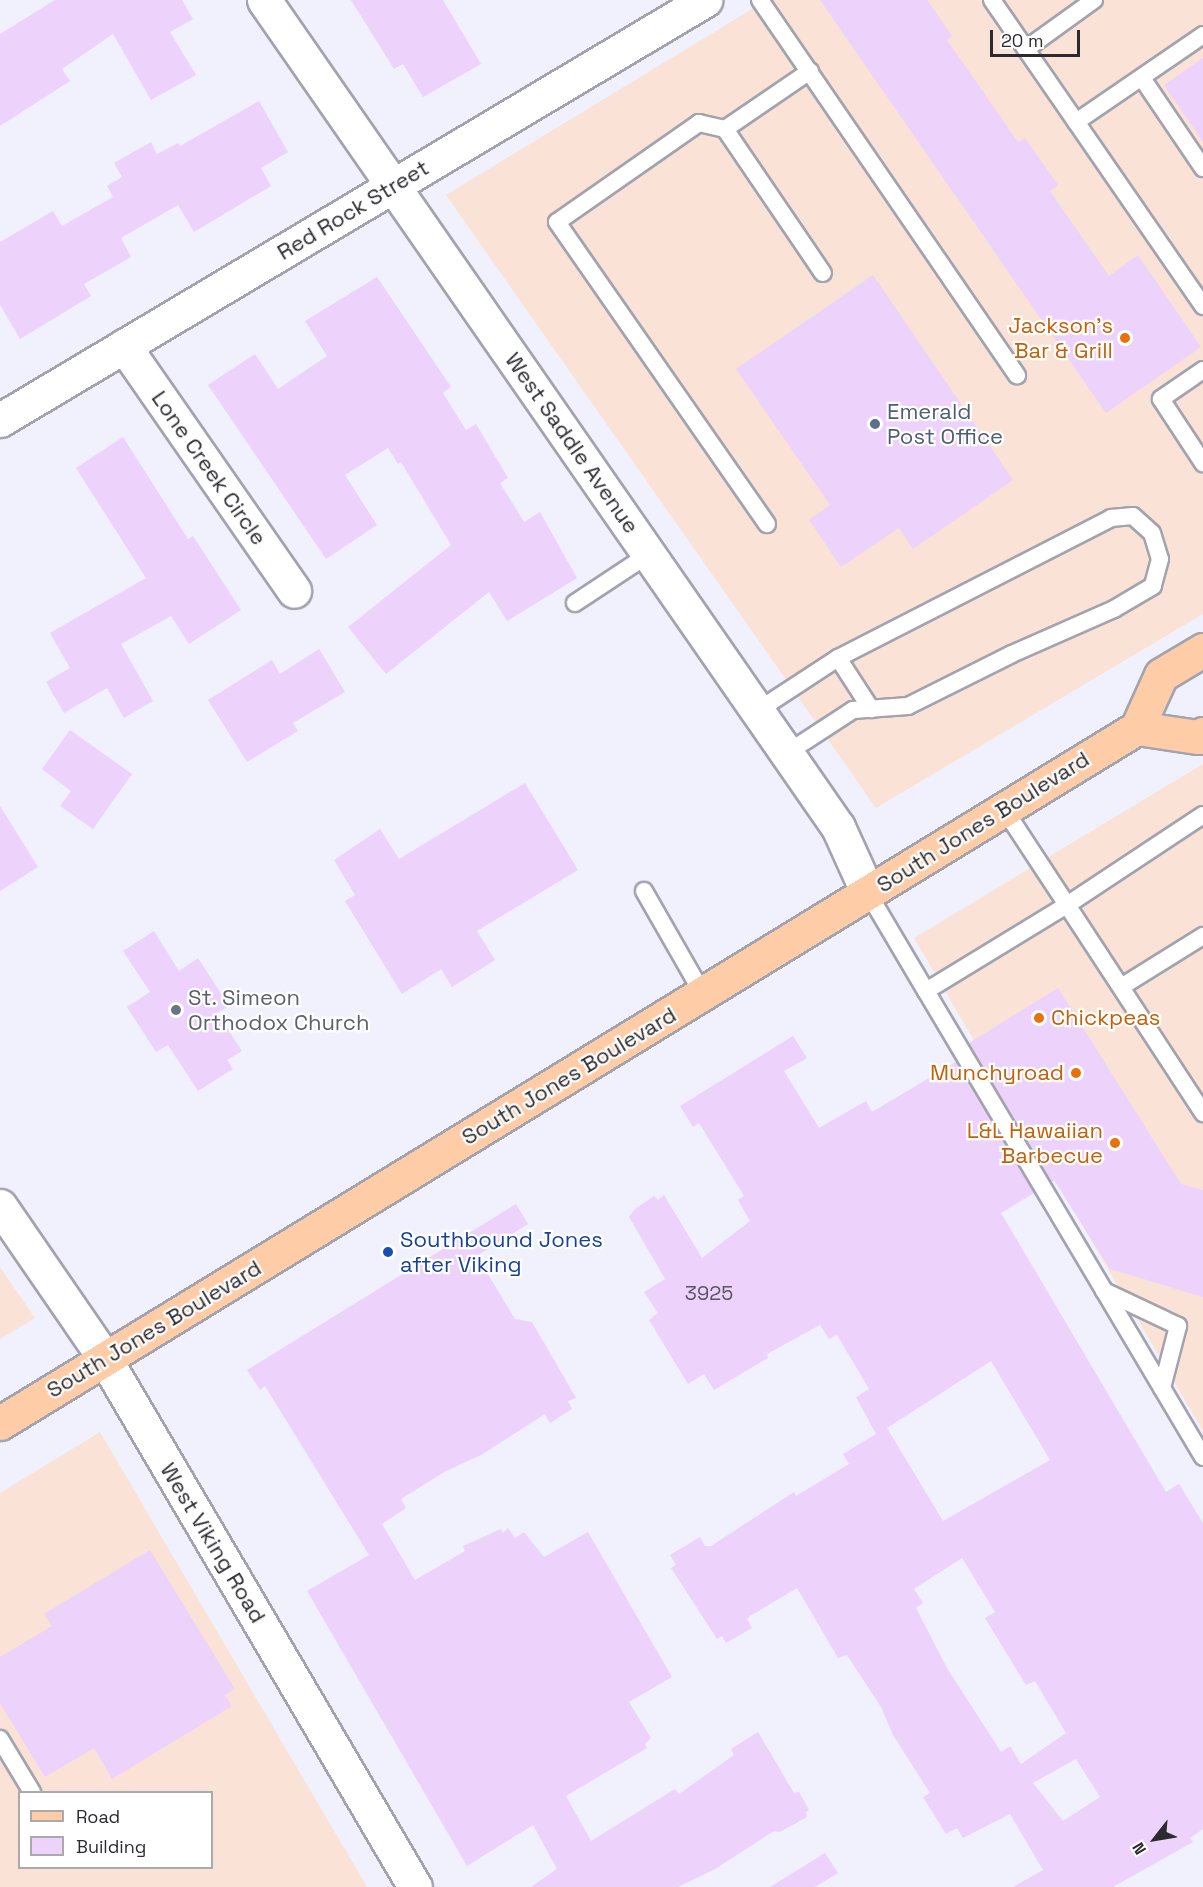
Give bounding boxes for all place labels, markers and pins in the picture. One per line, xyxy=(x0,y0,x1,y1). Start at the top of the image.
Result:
place label: Jackson's Bar & Grill xyxy=(1008,312,1113,364)
marker: Jackson's Bar & Grill xyxy=(1118,331,1132,345)
place label: Emerald Post Office xyxy=(887,398,1003,450)
marker: Emerald Post Office xyxy=(868,417,882,431)
place label: St. Simeon Orthodox Church xyxy=(188,984,369,1036)
marker: St. Simeon Orthodox Church xyxy=(169,1003,183,1017)
place label: Chickpeas xyxy=(1051,1005,1160,1031)
marker: Chickpeas xyxy=(1032,1011,1046,1025)
place label: Munchyroad xyxy=(930,1060,1064,1086)
marker: Munchyroad xyxy=(1069,1066,1083,1080)
place label: L&L Hawaiian Barbecue xyxy=(966,1117,1103,1168)
marker: L&L Hawaiian Barbecue xyxy=(1108,1136,1122,1150)
place label: Southbound Jones after Viking xyxy=(400,1226,603,1278)
marker: Southbound Jones after Viking xyxy=(381,1245,395,1259)

